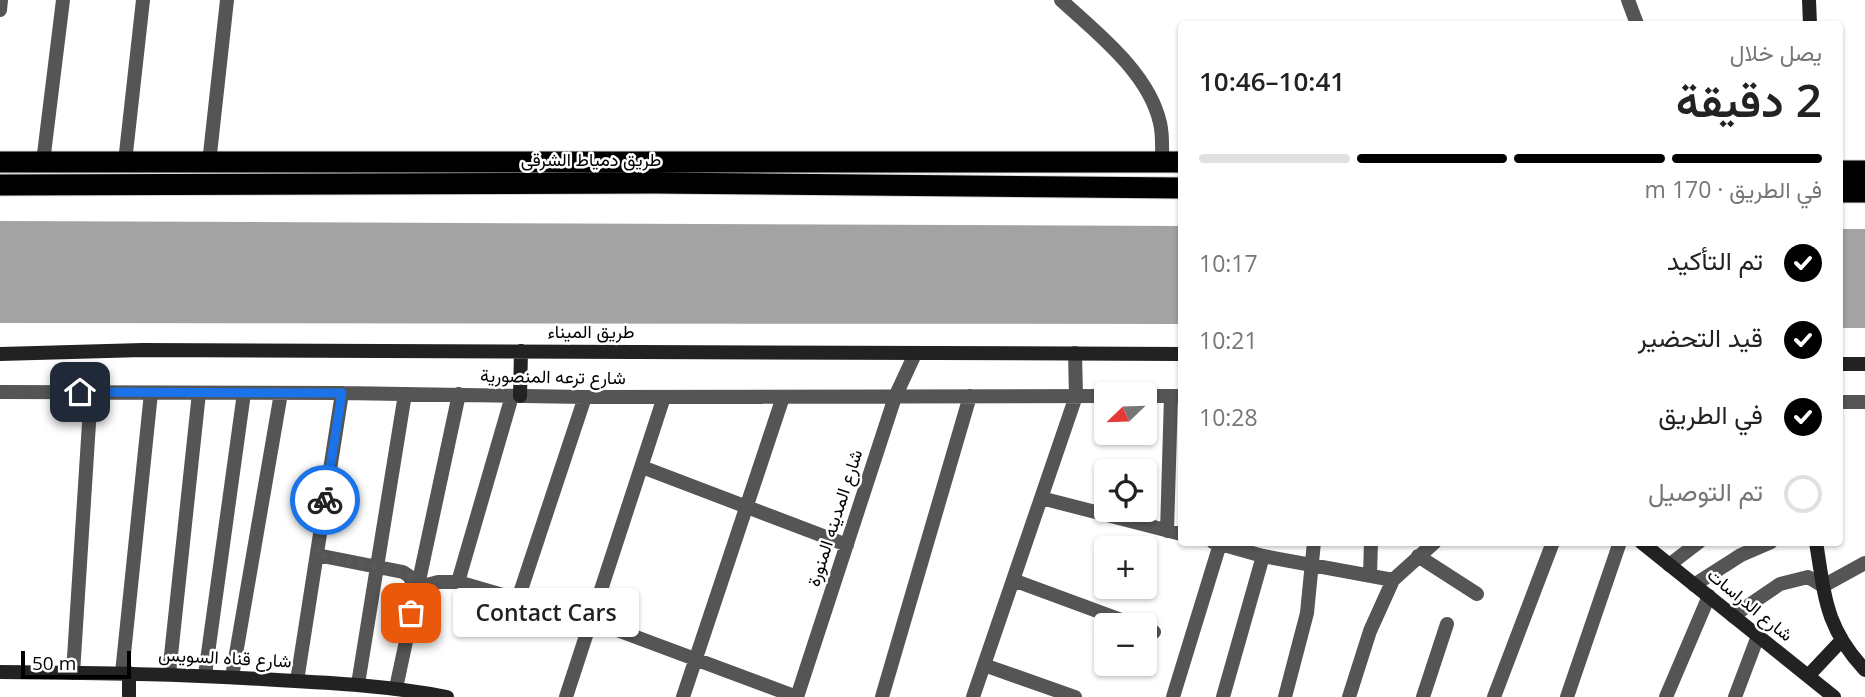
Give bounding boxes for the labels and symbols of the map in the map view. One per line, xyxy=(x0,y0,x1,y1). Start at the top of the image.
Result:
street label: طريق دمياط الشرقى xyxy=(521,147,661,171)
street label: طريق الميناء xyxy=(547,319,635,343)
pin xyxy=(50,362,110,422)
street label: شارع ترعه المنصورية xyxy=(480,363,626,390)
north arrow xyxy=(1094,382,1157,444)
street label: شارع المدينه المنورة xyxy=(801,446,868,590)
courier xyxy=(290,465,360,535)
street label: شارع الدراسات xyxy=(1702,562,1798,647)
pin xyxy=(381,583,441,643)
callout: Contact Cars xyxy=(453,588,638,638)
street label: شارع قناه السويس xyxy=(158,642,292,673)
scale bar xyxy=(21,648,131,680)

